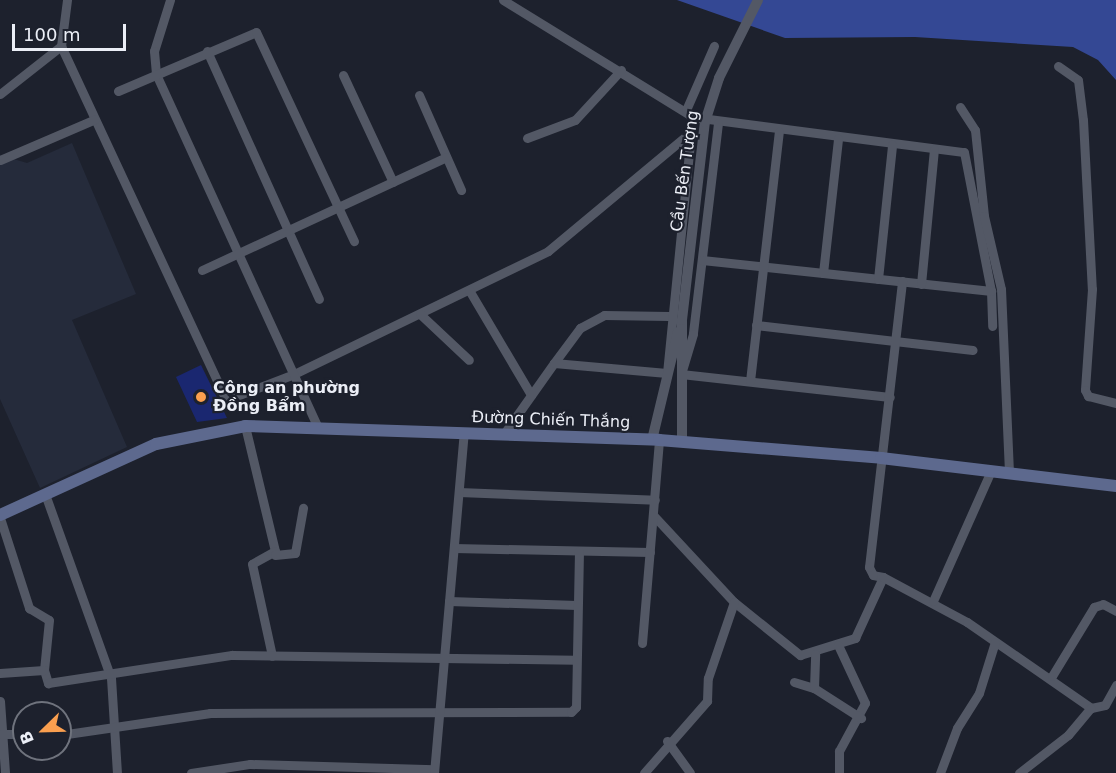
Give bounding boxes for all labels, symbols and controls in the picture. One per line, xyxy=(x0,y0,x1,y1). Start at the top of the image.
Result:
scale bar xyxy=(15,12,129,50)
text: 100 m xyxy=(23,24,81,45)
street label: Cầu Bến Tượng xyxy=(667,109,703,233)
place label: Công an phường Đồng Bẩm xyxy=(213,378,360,416)
marker: Công an phường Đồng Bẩm xyxy=(194,390,208,404)
street label: Đường Chiến Thắng xyxy=(471,408,631,432)
north arrow xyxy=(12,701,72,761)
text: B xyxy=(16,728,38,747)

